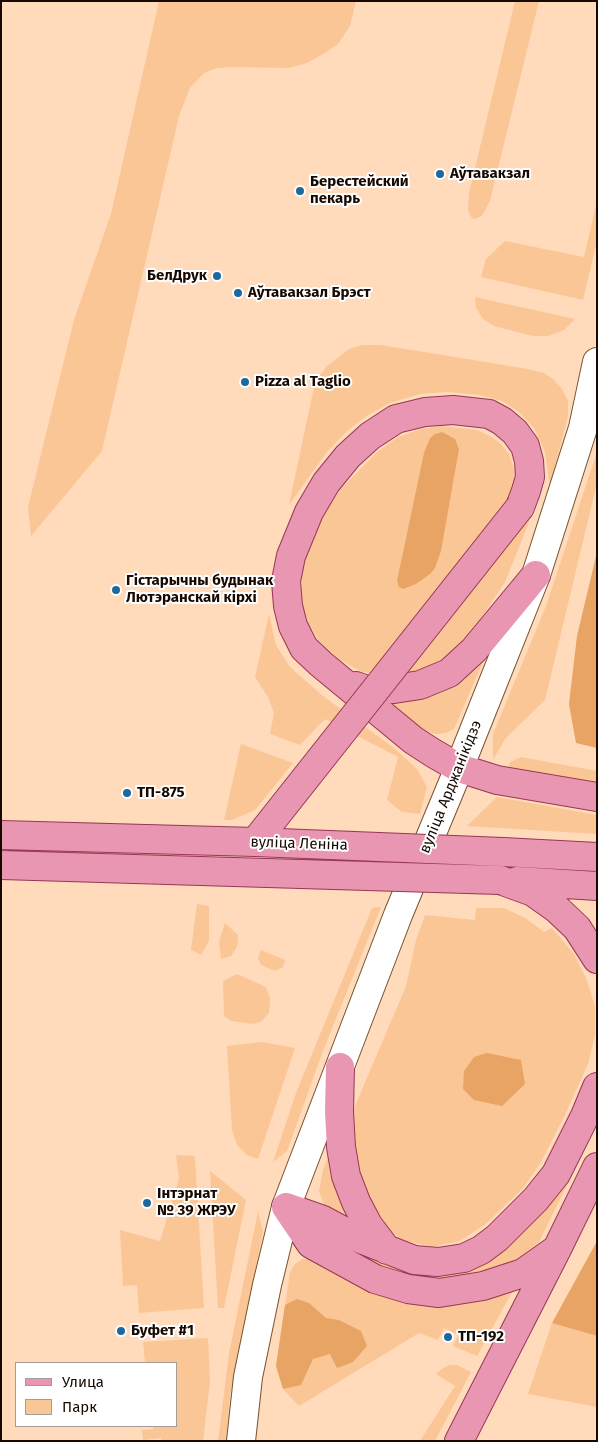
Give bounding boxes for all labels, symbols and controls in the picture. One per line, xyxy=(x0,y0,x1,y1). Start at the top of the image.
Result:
place label: Аўтавакзал xyxy=(450,165,530,183)
marker: Аўтавакзал xyxy=(434,168,446,180)
place label: Берестейский пекарь xyxy=(310,173,409,208)
marker: Берестейский пекарь xyxy=(294,185,306,197)
place label: БелДрук xyxy=(147,267,207,285)
marker: БелДрук xyxy=(211,270,223,282)
place label: Аўтавакзал Брэст xyxy=(248,284,371,302)
marker: Аўтавакзал Брэст xyxy=(232,287,244,299)
place label: Pizza al Taglio xyxy=(255,373,351,391)
marker: Pizza al Taglio xyxy=(239,376,251,388)
place label: Гістарычны будынак Лютэранскай кірхі xyxy=(126,572,273,607)
marker: Гістарычны будынак Лютэранскай кірхі xyxy=(110,584,122,596)
street label: вуліца Арджанікідзэ xyxy=(416,718,486,856)
place label: ТП-875 xyxy=(137,784,185,802)
marker: ТП-875 xyxy=(121,787,133,799)
street label: вуліца Леніна xyxy=(250,833,348,855)
place label: Інтэрнат № 39 ЖРЭУ xyxy=(157,1185,236,1220)
marker: Інтэрнат № 39 ЖРЭУ xyxy=(141,1197,153,1209)
place label: Буфет #1 xyxy=(131,1322,194,1340)
marker: Буфет #1 xyxy=(115,1325,127,1337)
place label: ТП-192 xyxy=(458,1328,504,1346)
marker: ТП-192 xyxy=(442,1331,454,1343)
legend xyxy=(15,1362,178,1427)
text: Улица xyxy=(62,1373,104,1391)
text: Парк xyxy=(62,1398,97,1416)

